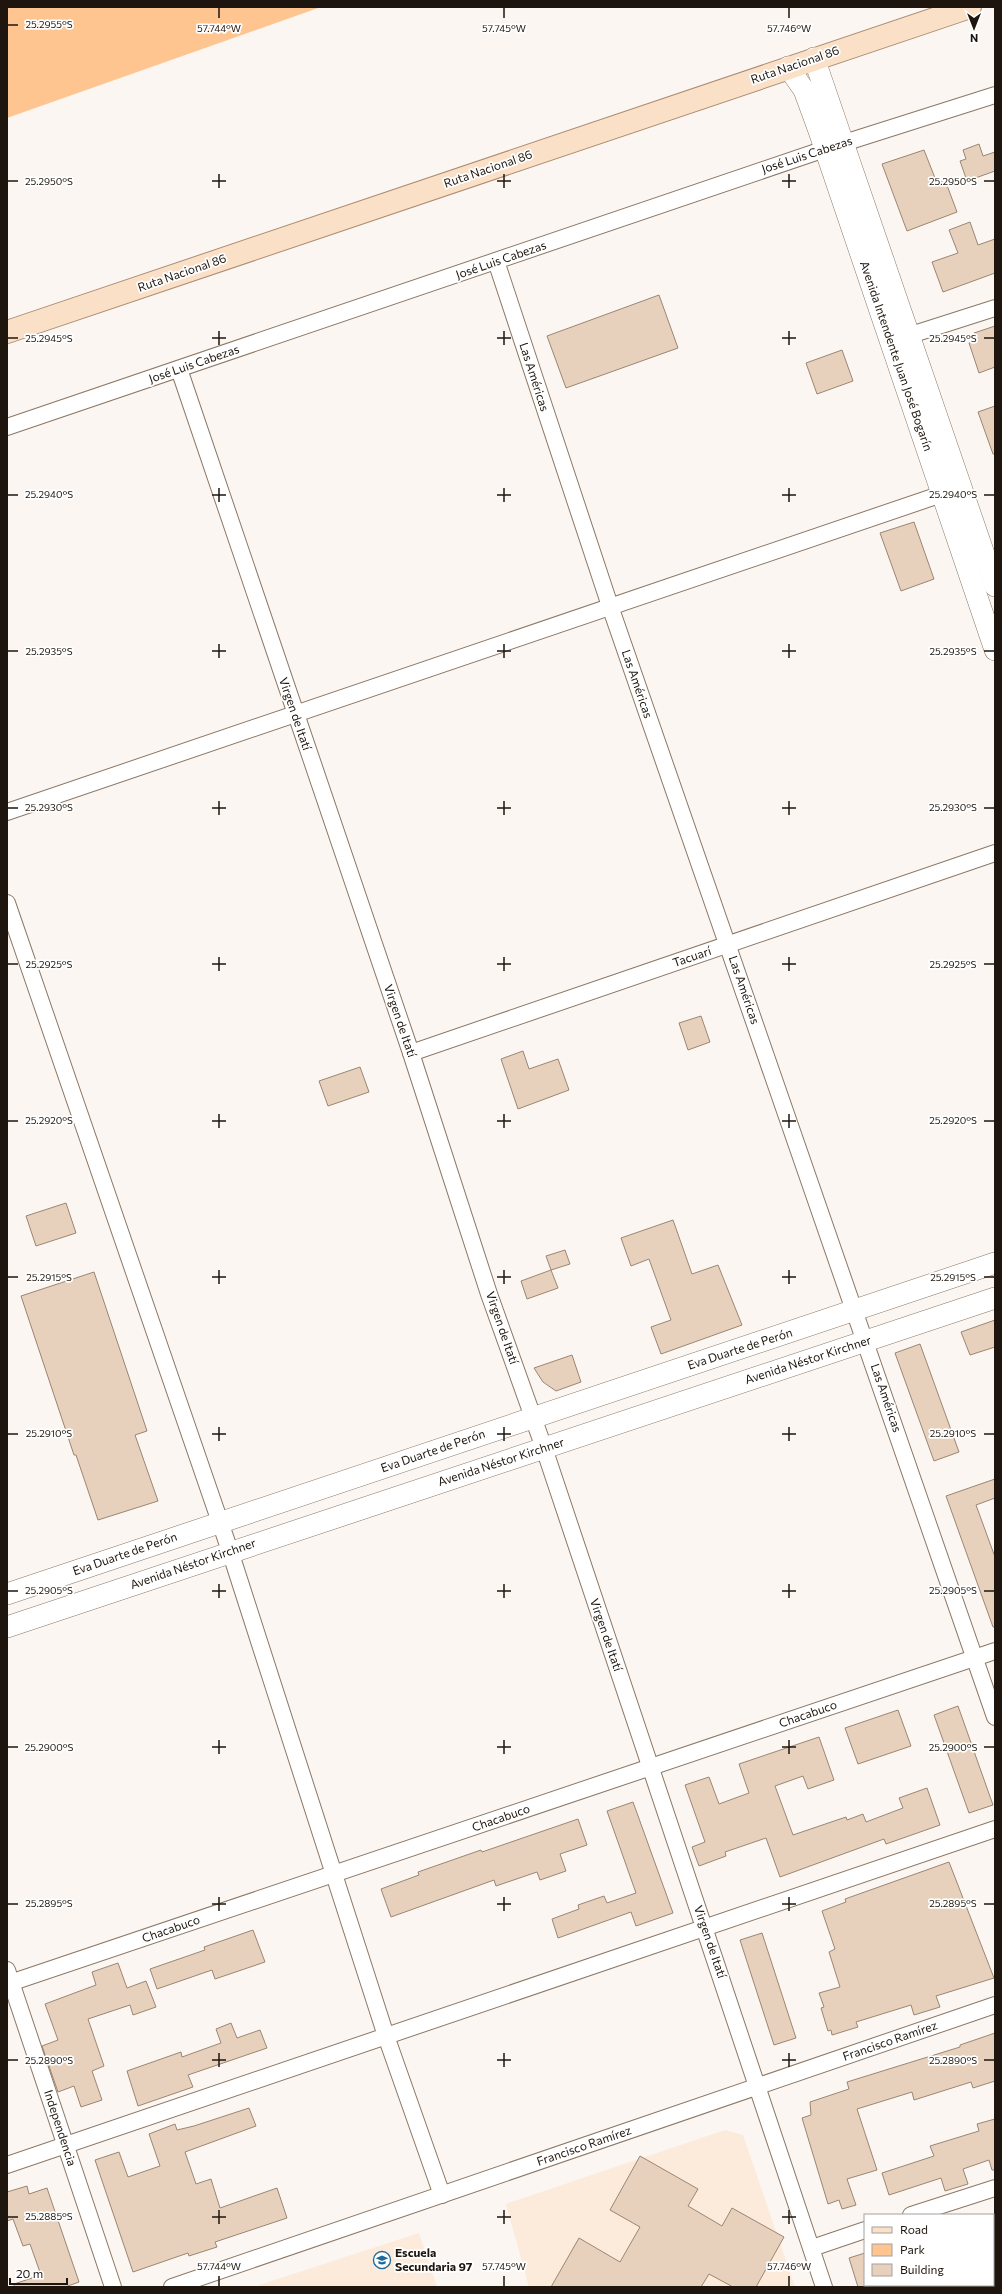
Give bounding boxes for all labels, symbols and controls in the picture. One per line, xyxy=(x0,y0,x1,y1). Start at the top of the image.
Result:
north arrow xyxy=(954,8,994,48)
text: 25.2955°S xyxy=(25,18,73,30)
text: 57.744°W xyxy=(197,22,241,34)
text: 57.745°W xyxy=(482,22,526,34)
text: 57.746°W xyxy=(767,22,811,34)
text: N xyxy=(970,32,978,45)
street label: Ruta Nacional 86 xyxy=(749,42,841,86)
street label: José Luis Cabezas xyxy=(760,133,854,176)
street label: Ruta Nacional 86 xyxy=(442,146,534,190)
text: 25.2950°S xyxy=(25,175,73,187)
text: 25.2950°S xyxy=(929,175,977,187)
street label: José Luis Cabezas xyxy=(454,237,548,282)
street label: Ruta Nacional 86 xyxy=(136,250,228,294)
street label: Avenida Intendente Juan José Bogarín xyxy=(857,259,936,453)
text: 25.2945°S xyxy=(25,332,73,344)
text: 25.2945°S xyxy=(929,332,977,344)
street label: José Luis Cabezas xyxy=(147,341,241,386)
street label: Las Américas xyxy=(517,341,553,413)
text: 25.2940°S xyxy=(25,488,73,500)
text: 25.2940°S xyxy=(929,488,977,500)
text: 25.2935°S xyxy=(25,645,73,657)
text: 25.2935°S xyxy=(929,645,977,657)
street label: Las Américas xyxy=(620,648,656,720)
street label: Virgen de Itatí xyxy=(277,675,315,753)
text: 25.2930°S xyxy=(25,801,73,813)
text: 25.2930°S xyxy=(929,801,977,813)
street label: Tacuarí xyxy=(671,943,714,969)
street label: Las Américas xyxy=(727,954,763,1026)
text: 25.2925°S xyxy=(26,958,73,970)
text: 25.2925°S xyxy=(930,958,977,970)
street label: Virgen de Itatí xyxy=(382,982,420,1060)
text: 25.2920°S xyxy=(25,1114,73,1126)
text: 25.2920°S xyxy=(929,1114,977,1126)
text: 25.2915°S xyxy=(26,1271,72,1283)
text: 25.2915°S xyxy=(930,1271,976,1283)
street label: Virgen de Itatí xyxy=(484,1289,522,1367)
street label: Eva Duarte de Perón xyxy=(685,1324,794,1372)
street label: Avenida Néstor Kirchner xyxy=(743,1332,873,1386)
street label: Las Américas xyxy=(869,1362,905,1434)
street label: Eva Duarte de Perón xyxy=(379,1426,487,1474)
text: 25.2910°S xyxy=(26,1427,72,1439)
text: 25.2910°S xyxy=(930,1427,976,1439)
street label: Avenida Néstor Kirchner xyxy=(436,1434,566,1488)
street label: Eva Duarte de Perón xyxy=(71,1529,179,1577)
street label: Avenida Néstor Kirchner xyxy=(128,1535,258,1591)
text: 25.2905°S xyxy=(25,1584,73,1596)
text: 25.2905°S xyxy=(929,1584,977,1596)
street label: Virgen de Itatí xyxy=(588,1596,626,1674)
street label: Chacabuco xyxy=(777,1697,839,1730)
text: 25.2900°S xyxy=(25,1741,73,1753)
text: 25.2900°S xyxy=(929,1741,977,1753)
street label: Chacabuco xyxy=(470,1801,532,1834)
text: 25.2895°S xyxy=(25,1897,73,1909)
text: 25.2895°S xyxy=(929,1897,977,1909)
street label: Virgen de Itatí xyxy=(692,1903,730,1981)
street label: Chacabuco xyxy=(140,1912,202,1945)
street label: Francisco Ramírez xyxy=(841,2017,939,2063)
text: 25.2890°S xyxy=(25,2054,73,2066)
text: 25.2890°S xyxy=(929,2054,977,2066)
street label: Independencia xyxy=(42,2088,80,2168)
street label: Francisco Ramírez xyxy=(535,2122,633,2168)
text: 25.2885°S xyxy=(25,2210,73,2222)
legend xyxy=(864,2214,994,2286)
text: Road xyxy=(900,2222,928,2236)
text: Park xyxy=(900,2242,926,2256)
place label: Escuela Secundaria 97 xyxy=(395,2245,473,2273)
school or university icon: Escuela Secundaria 97 xyxy=(372,2250,392,2270)
scale bar xyxy=(10,2260,67,2286)
text: 57.744°W xyxy=(197,2260,241,2272)
text: 57.745°W xyxy=(482,2260,526,2272)
text: 57.746°W xyxy=(767,2260,811,2272)
text: Building xyxy=(900,2262,944,2276)
text: 20 m xyxy=(16,2266,43,2280)

